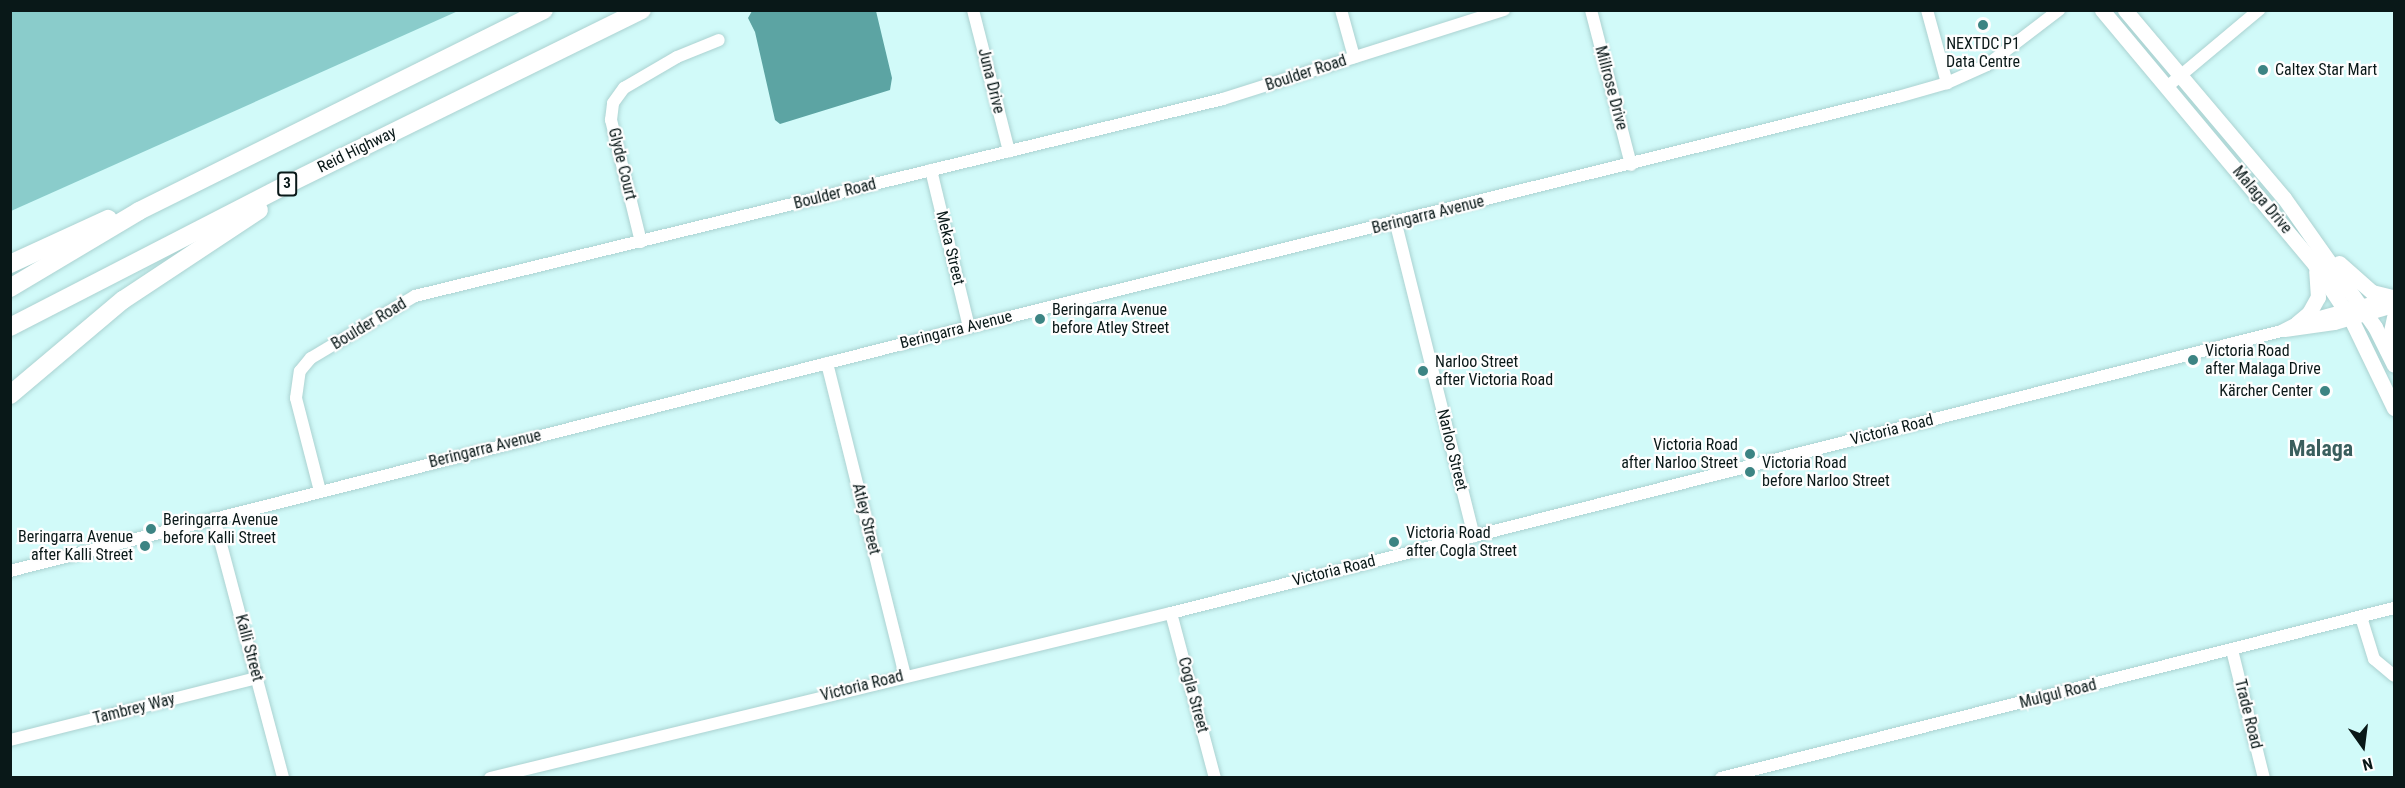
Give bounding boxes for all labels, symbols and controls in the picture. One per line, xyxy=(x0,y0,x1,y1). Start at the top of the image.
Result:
marker: NEXTDC P1 Data Centre xyxy=(1976,18,1990,32)
place label: NEXTDC P1 Data Centre xyxy=(1946,34,2020,72)
street label: Millrose Drive xyxy=(1591,44,1631,132)
street label: Juna Drive xyxy=(974,46,1008,116)
street label: Boulder Road xyxy=(1263,51,1349,95)
place label: Caltex Star Mart xyxy=(2275,60,2377,80)
marker: Caltex Star Mart xyxy=(2256,63,2270,77)
street label: Reid Highway xyxy=(315,123,399,177)
street label: Glyde Court xyxy=(604,126,640,202)
street label: Malaga Drive xyxy=(2228,162,2296,238)
road number: 3 xyxy=(276,172,298,196)
street label: Boulder Road xyxy=(792,174,878,214)
street label: Beringarra Avenue xyxy=(1370,192,1486,238)
street label: Meka Street xyxy=(932,209,968,287)
street label: Boulder Road xyxy=(328,294,410,354)
place label: Beringarra Avenue before Atley Street xyxy=(1052,300,1169,338)
street label: Beringarra Avenue xyxy=(898,307,1014,353)
marker: Beringarra Avenue before Atley Street xyxy=(1033,312,1047,326)
place label: Victoria Road after Malaga Drive xyxy=(2205,341,2321,379)
place label: Narloo Street after Victoria Road xyxy=(1435,352,1553,390)
marker: Victoria Road after Malaga Drive xyxy=(2186,353,2200,367)
marker: Narloo Street after Victoria Road xyxy=(1416,364,1430,378)
place label: Kärcher Center xyxy=(2219,381,2313,401)
marker: Kärcher Center xyxy=(2318,384,2332,398)
street label: Narloo Street xyxy=(1433,407,1471,493)
street label: Victoria Road xyxy=(1849,410,1935,450)
street label: Beringarra Avenue xyxy=(427,426,543,472)
place label: Victoria Road after Narloo Street xyxy=(1621,435,1738,473)
district label: Malaga xyxy=(2289,436,2353,462)
marker: Victoria Road after Narloo Street xyxy=(1743,447,1757,461)
place label: Victoria Road before Narloo Street xyxy=(1762,453,1890,491)
marker: Victoria Road before Narloo Street xyxy=(1743,465,1757,479)
street label: Atley Street xyxy=(848,481,884,557)
place label: Beringarra Avenue before Kalli Street xyxy=(163,510,278,548)
marker: Beringarra Avenue before Kalli Street xyxy=(144,522,158,536)
place label: Victoria Road after Cogla Street xyxy=(1406,523,1517,561)
place label: Beringarra Avenue after Kalli Street xyxy=(18,527,133,565)
marker: Victoria Road after Cogla Street xyxy=(1387,535,1401,549)
marker: Beringarra Avenue after Kalli Street xyxy=(138,539,152,553)
street label: Victoria Road xyxy=(1291,551,1377,591)
street label: Kalli Street xyxy=(231,612,267,684)
street label: Cogla Street xyxy=(1174,655,1212,735)
street label: Victoria Road xyxy=(819,666,905,706)
street label: Mulgul Road xyxy=(2018,675,2098,713)
street label: Trade Road xyxy=(2230,677,2266,751)
street label: Tambrey Way xyxy=(91,690,177,728)
north arrow xyxy=(2333,716,2393,776)
text: N xyxy=(2360,754,2375,774)

